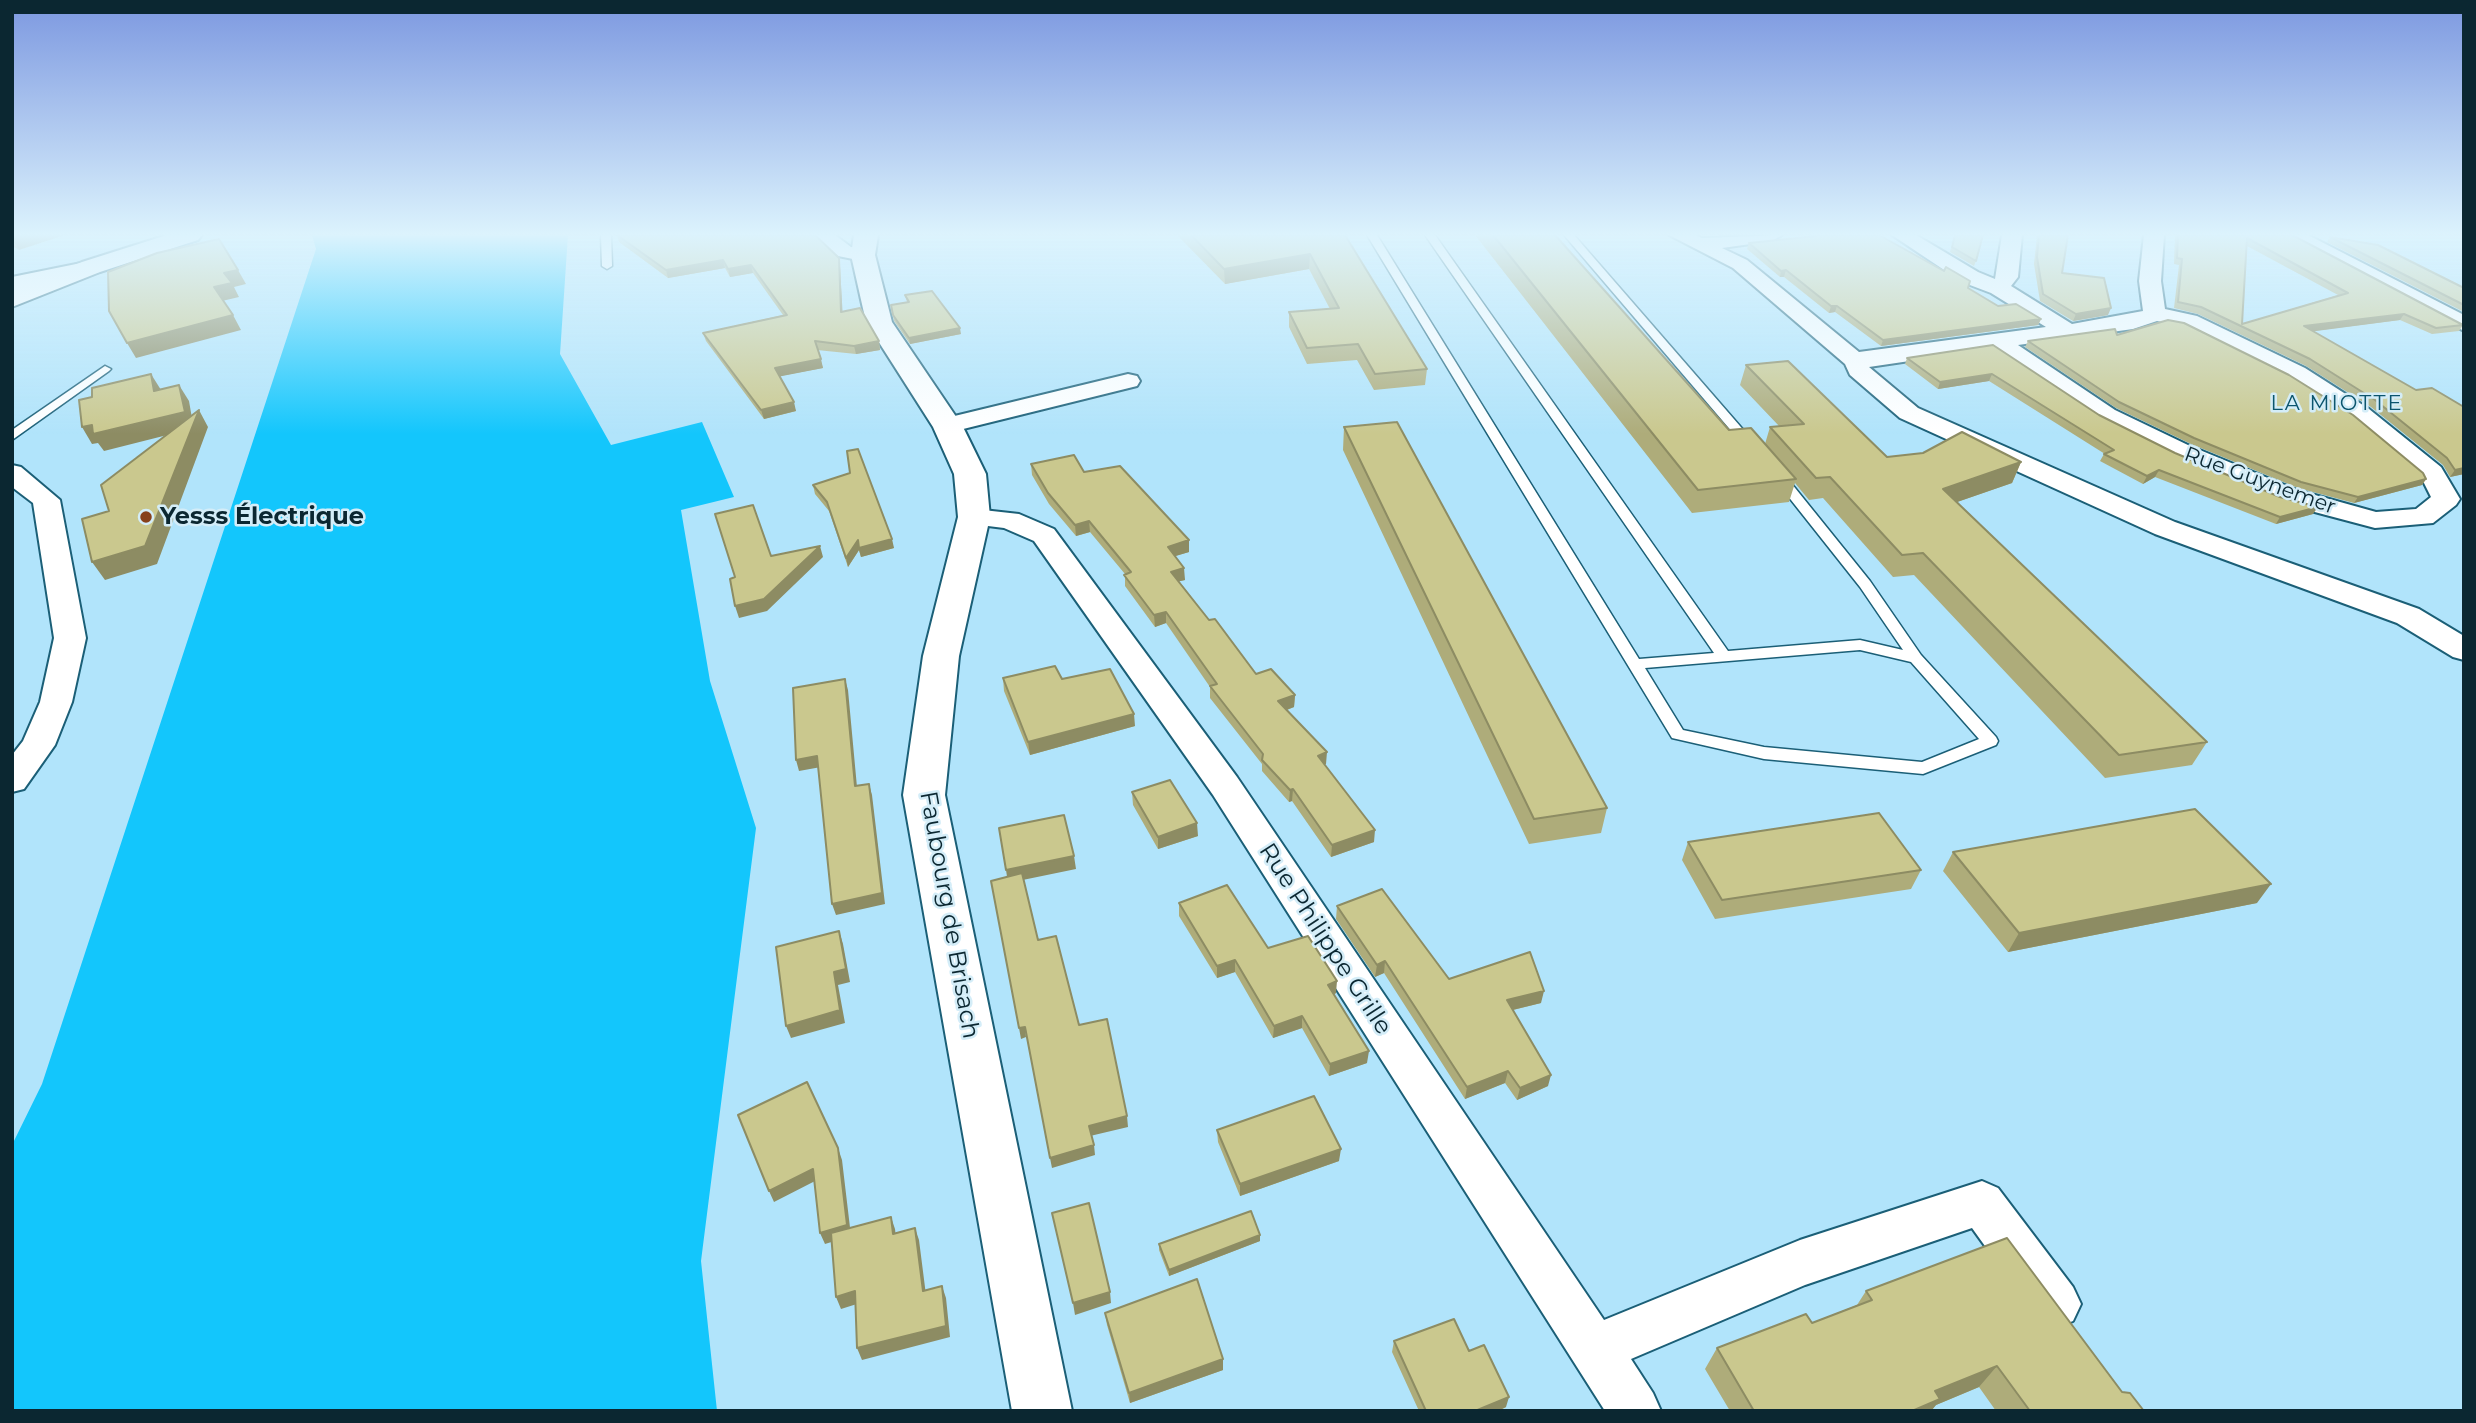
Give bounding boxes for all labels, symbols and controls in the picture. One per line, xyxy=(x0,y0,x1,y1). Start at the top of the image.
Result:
district label: LA MIOTTE xyxy=(2272,391,2402,417)
street label: Rue Guynemer xyxy=(2181,442,2339,520)
place label: Yesss Électrique xyxy=(160,503,364,531)
marker: Yesss Électrique xyxy=(138,509,154,525)
street label: Faubourg de Brisach xyxy=(913,789,985,1041)
street label: Rue Philippe Grille xyxy=(1252,838,1398,1040)

